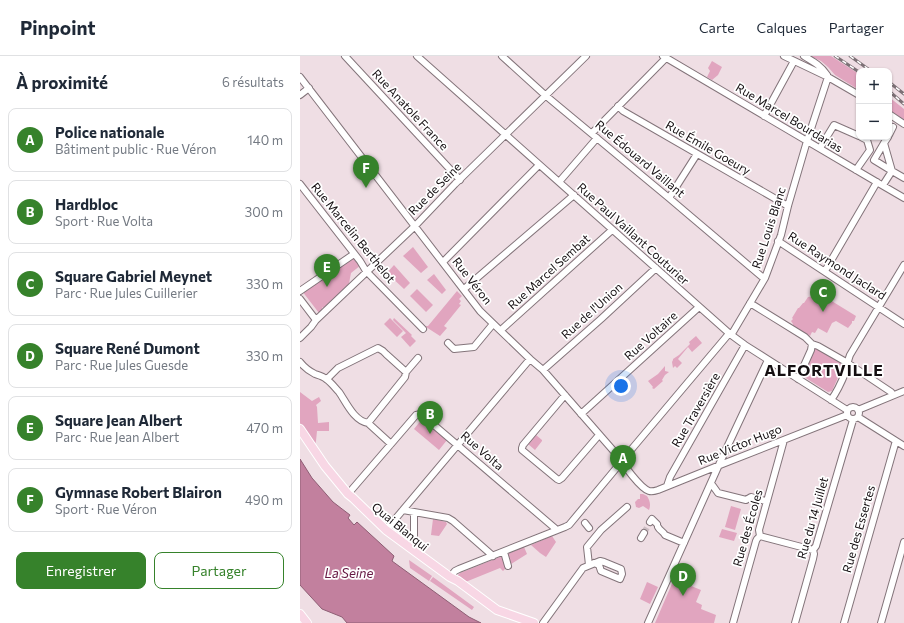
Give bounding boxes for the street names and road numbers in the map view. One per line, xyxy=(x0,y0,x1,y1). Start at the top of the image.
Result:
street label: Rue Anatole France xyxy=(370,66,452,153)
street label: Rue Marcel Bourdarias xyxy=(734,80,845,155)
street label: Rue Édouard Vaillant xyxy=(593,117,688,200)
street label: Rue Émile Goeury xyxy=(664,117,753,177)
street label: Rue de Seine xyxy=(405,159,463,217)
street label: Rue Marcelin Berthelot xyxy=(309,179,399,285)
street label: Rue Paul Vaillant Couturier xyxy=(575,179,692,287)
street label: Rue Louis Blanc xyxy=(748,185,788,270)
street label: Rue Raymond Jaclard xyxy=(785,228,889,303)
street label: Rue Marcel Sembat xyxy=(505,231,592,312)
street label: Rue Véron xyxy=(450,254,495,307)
street label: Rue de l'Union xyxy=(558,279,625,341)
street label: Rue Voltaire xyxy=(621,308,680,363)
street label: Rue Traversière xyxy=(668,370,722,449)
street label: Rue Victor Hugo xyxy=(696,421,783,467)
street label: Rue Volta xyxy=(458,428,507,473)
street label: Rue du 14 Juillet xyxy=(794,475,831,560)
street label: Rue des Essertes xyxy=(839,484,877,574)
street label: Rue des Écoles xyxy=(729,488,765,568)
street label: Quai Blanqui xyxy=(369,499,432,553)

